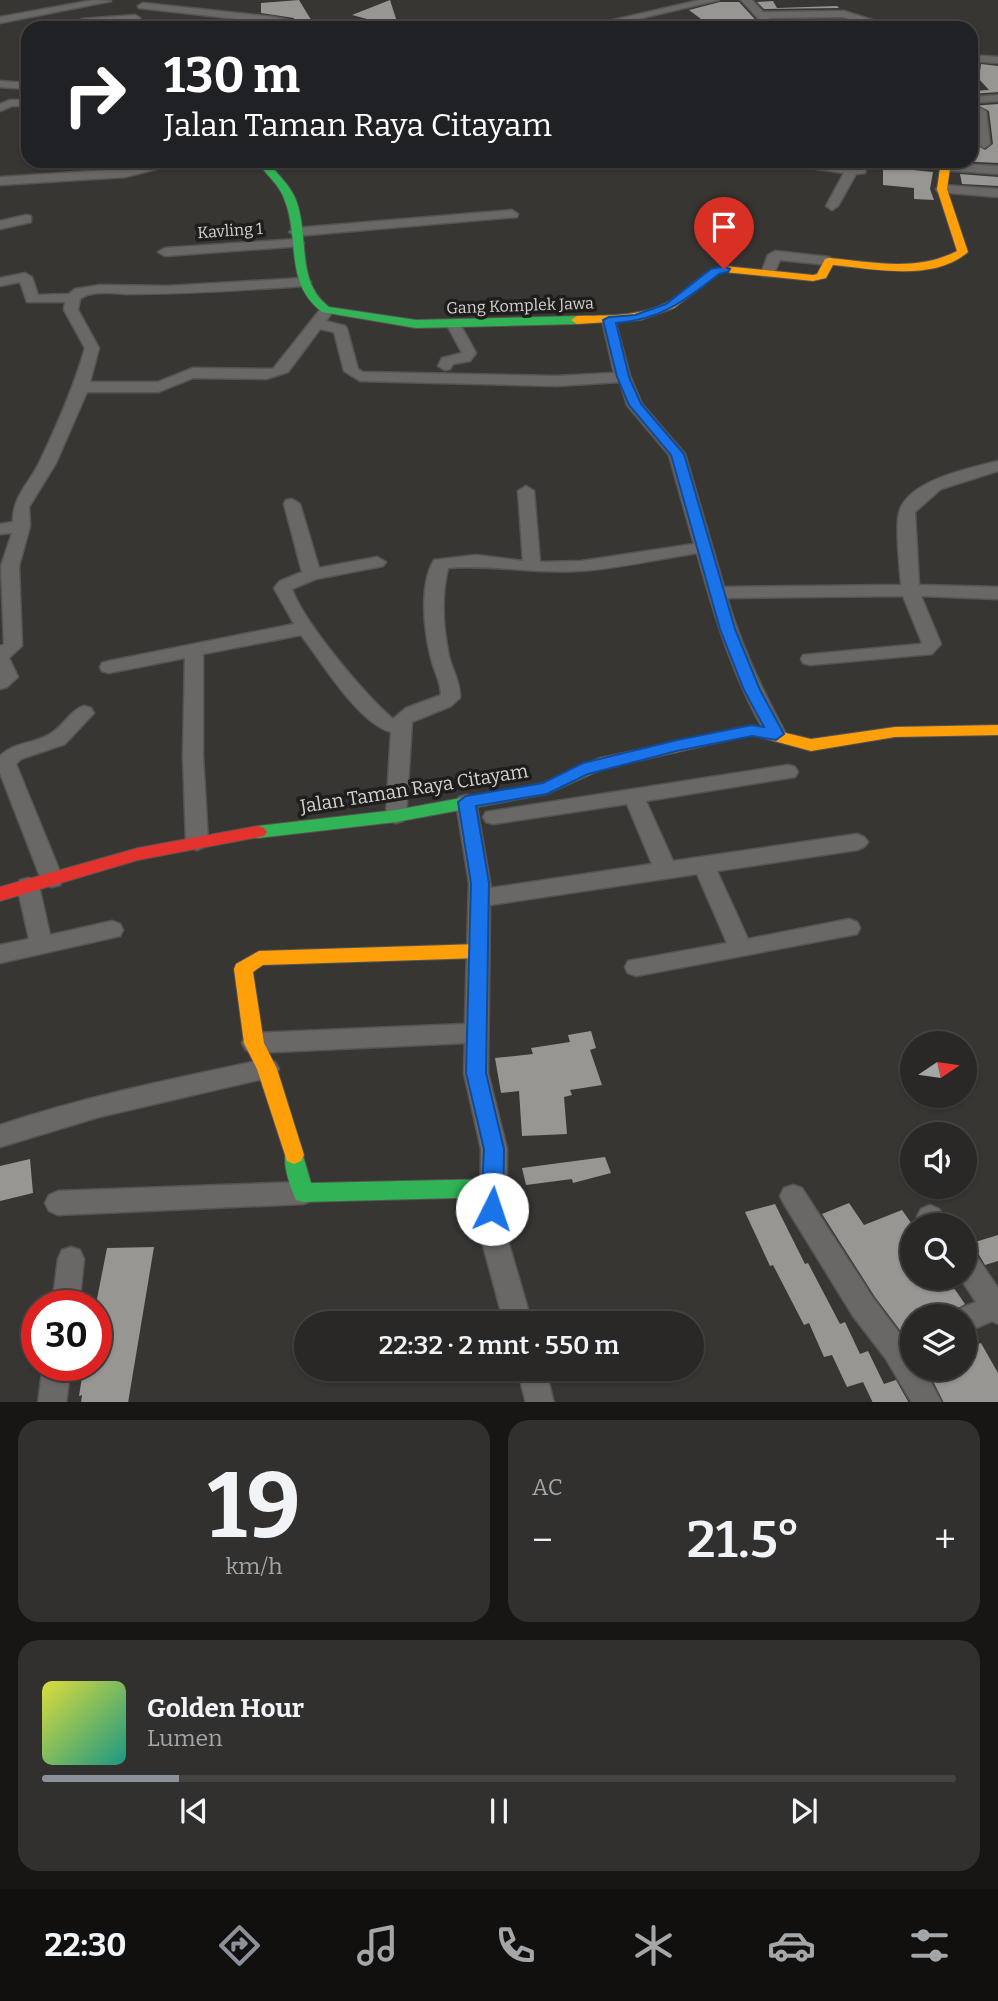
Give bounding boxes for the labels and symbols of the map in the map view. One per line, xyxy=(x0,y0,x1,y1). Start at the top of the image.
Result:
pin xyxy=(694,197,754,269)
street label: Kavling 1 xyxy=(197,219,264,242)
street label: Gang Komplek Jawa xyxy=(446,293,594,318)
street label: Jalan Taman Raya Citayam xyxy=(297,759,530,818)
north arrow xyxy=(900,1031,976,1108)
position arrow xyxy=(455,1172,529,1246)
speed limit sign: 30 xyxy=(21,1290,112,1381)

